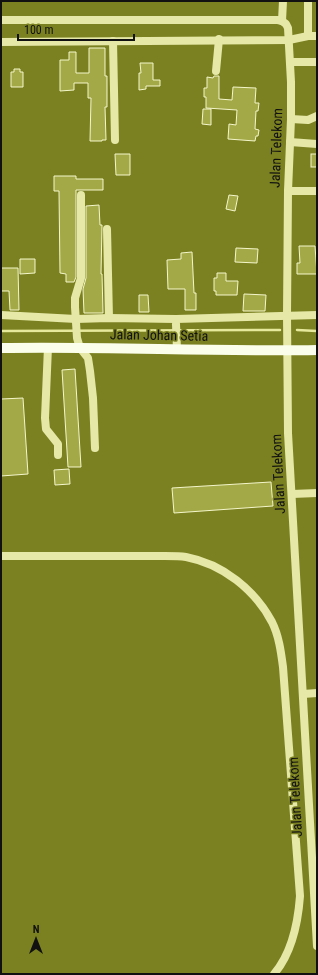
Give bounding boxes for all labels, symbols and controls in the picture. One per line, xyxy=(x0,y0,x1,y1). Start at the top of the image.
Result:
scale bar xyxy=(18,16,134,42)
text: 100 m xyxy=(24,23,54,37)
street label: Jalan Telekom xyxy=(267,108,285,188)
street label: Jalan Johan Setia xyxy=(110,326,208,344)
street label: Jalan Telekom xyxy=(268,434,288,514)
street label: Jalan Telekom xyxy=(285,757,305,837)
north arrow xyxy=(16,919,56,959)
text: N xyxy=(33,923,40,936)

